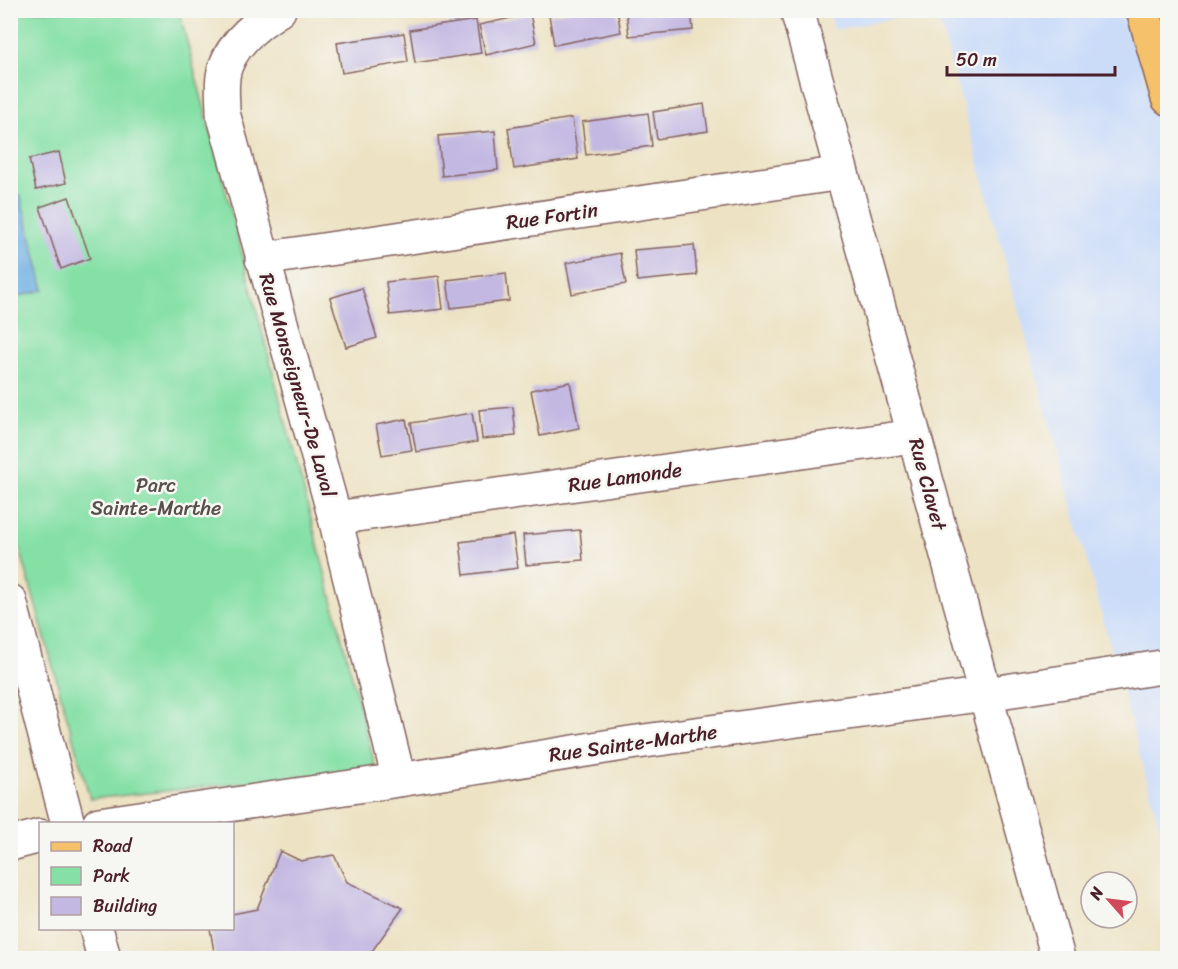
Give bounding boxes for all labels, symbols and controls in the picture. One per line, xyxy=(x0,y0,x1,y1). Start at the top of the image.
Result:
scale bar xyxy=(947,39,1115,77)
text: 50 m xyxy=(956,44,997,76)
street label: Rue Fortin xyxy=(504,193,600,240)
street label: Rue Monseigneur-De Laval xyxy=(249,269,347,503)
street label: Rue Clavet xyxy=(898,434,957,535)
street label: Rue Lamonde xyxy=(566,452,684,503)
park label: Parc Sainte-Marthe xyxy=(91,468,221,526)
street label: Rue Sainte-Marthe xyxy=(547,714,719,773)
legend xyxy=(39,822,234,930)
text: Road xyxy=(93,830,133,862)
text: Park xyxy=(93,860,130,892)
north arrow xyxy=(1079,870,1139,930)
text: N xyxy=(1080,881,1112,906)
text: Building xyxy=(93,890,157,922)

